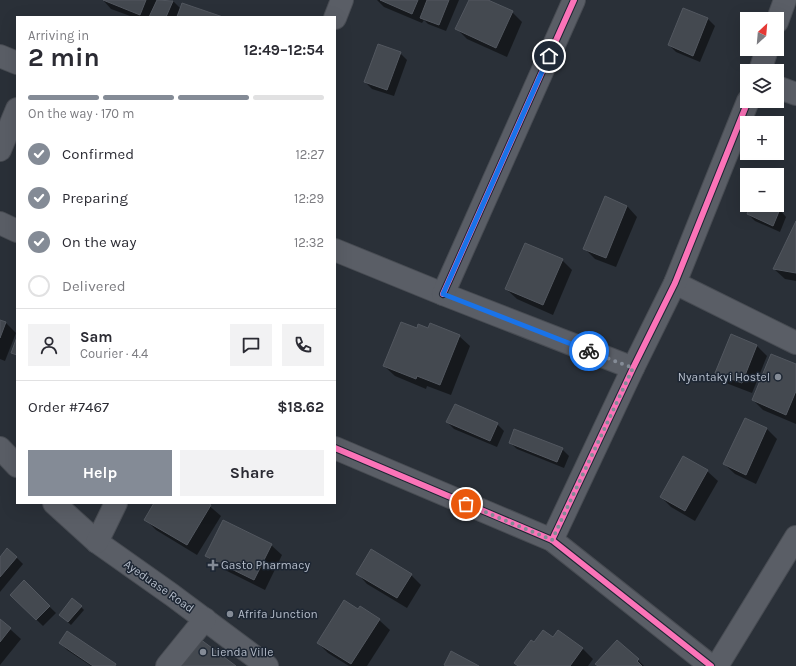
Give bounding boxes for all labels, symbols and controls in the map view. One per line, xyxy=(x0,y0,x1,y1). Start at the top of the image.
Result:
north arrow xyxy=(740,12,784,56)
map controls xyxy=(740,12,784,212)
text: Arriving in xyxy=(28,28,89,43)
pin xyxy=(532,39,566,73)
text: 12:49–12:54 xyxy=(243,41,324,59)
text: 2 min xyxy=(28,42,100,73)
icon: home xyxy=(538,45,560,67)
button: layers xyxy=(740,64,784,108)
text: On the way · 170 m xyxy=(28,106,134,121)
button: + xyxy=(740,116,784,160)
icon: check xyxy=(28,143,50,165)
text: Confirmed xyxy=(62,145,134,163)
text: 12:27 xyxy=(296,147,324,162)
button: − xyxy=(740,168,784,212)
icon: check xyxy=(28,187,50,209)
text: Preparing xyxy=(62,189,128,207)
text: 12:29 xyxy=(294,191,324,206)
icon: check xyxy=(28,231,50,253)
text: On the way xyxy=(62,233,136,251)
text: 12:32 xyxy=(294,235,324,250)
text: Delivered xyxy=(62,277,126,295)
button: person xyxy=(28,324,70,366)
button: chat xyxy=(230,324,272,366)
button: phone xyxy=(282,324,324,366)
text: Sam xyxy=(80,328,113,346)
courier xyxy=(569,331,609,371)
icon: bike xyxy=(578,340,600,362)
text: Courier · 4.4 xyxy=(80,346,148,361)
place label: Nyantakyi Hostel xyxy=(678,370,770,384)
marker: Nyantakyi Hostel xyxy=(773,372,783,382)
text: Order #7467 xyxy=(28,398,109,416)
text: $18.62 xyxy=(277,398,324,416)
button: Help xyxy=(28,450,172,496)
button: Share xyxy=(180,450,324,496)
pin xyxy=(449,487,483,521)
icon: bag xyxy=(455,493,477,515)
street label: Ayeduase Road xyxy=(121,557,197,615)
place label: Gasto Pharmacy xyxy=(221,558,310,572)
marker: Gasto Pharmacy xyxy=(208,560,218,570)
place label: Afrifa Junction xyxy=(238,607,318,621)
marker: Afrifa Junction xyxy=(225,609,235,619)
place label: Lienda Ville xyxy=(211,645,273,659)
marker: Lienda Ville xyxy=(198,647,208,657)

